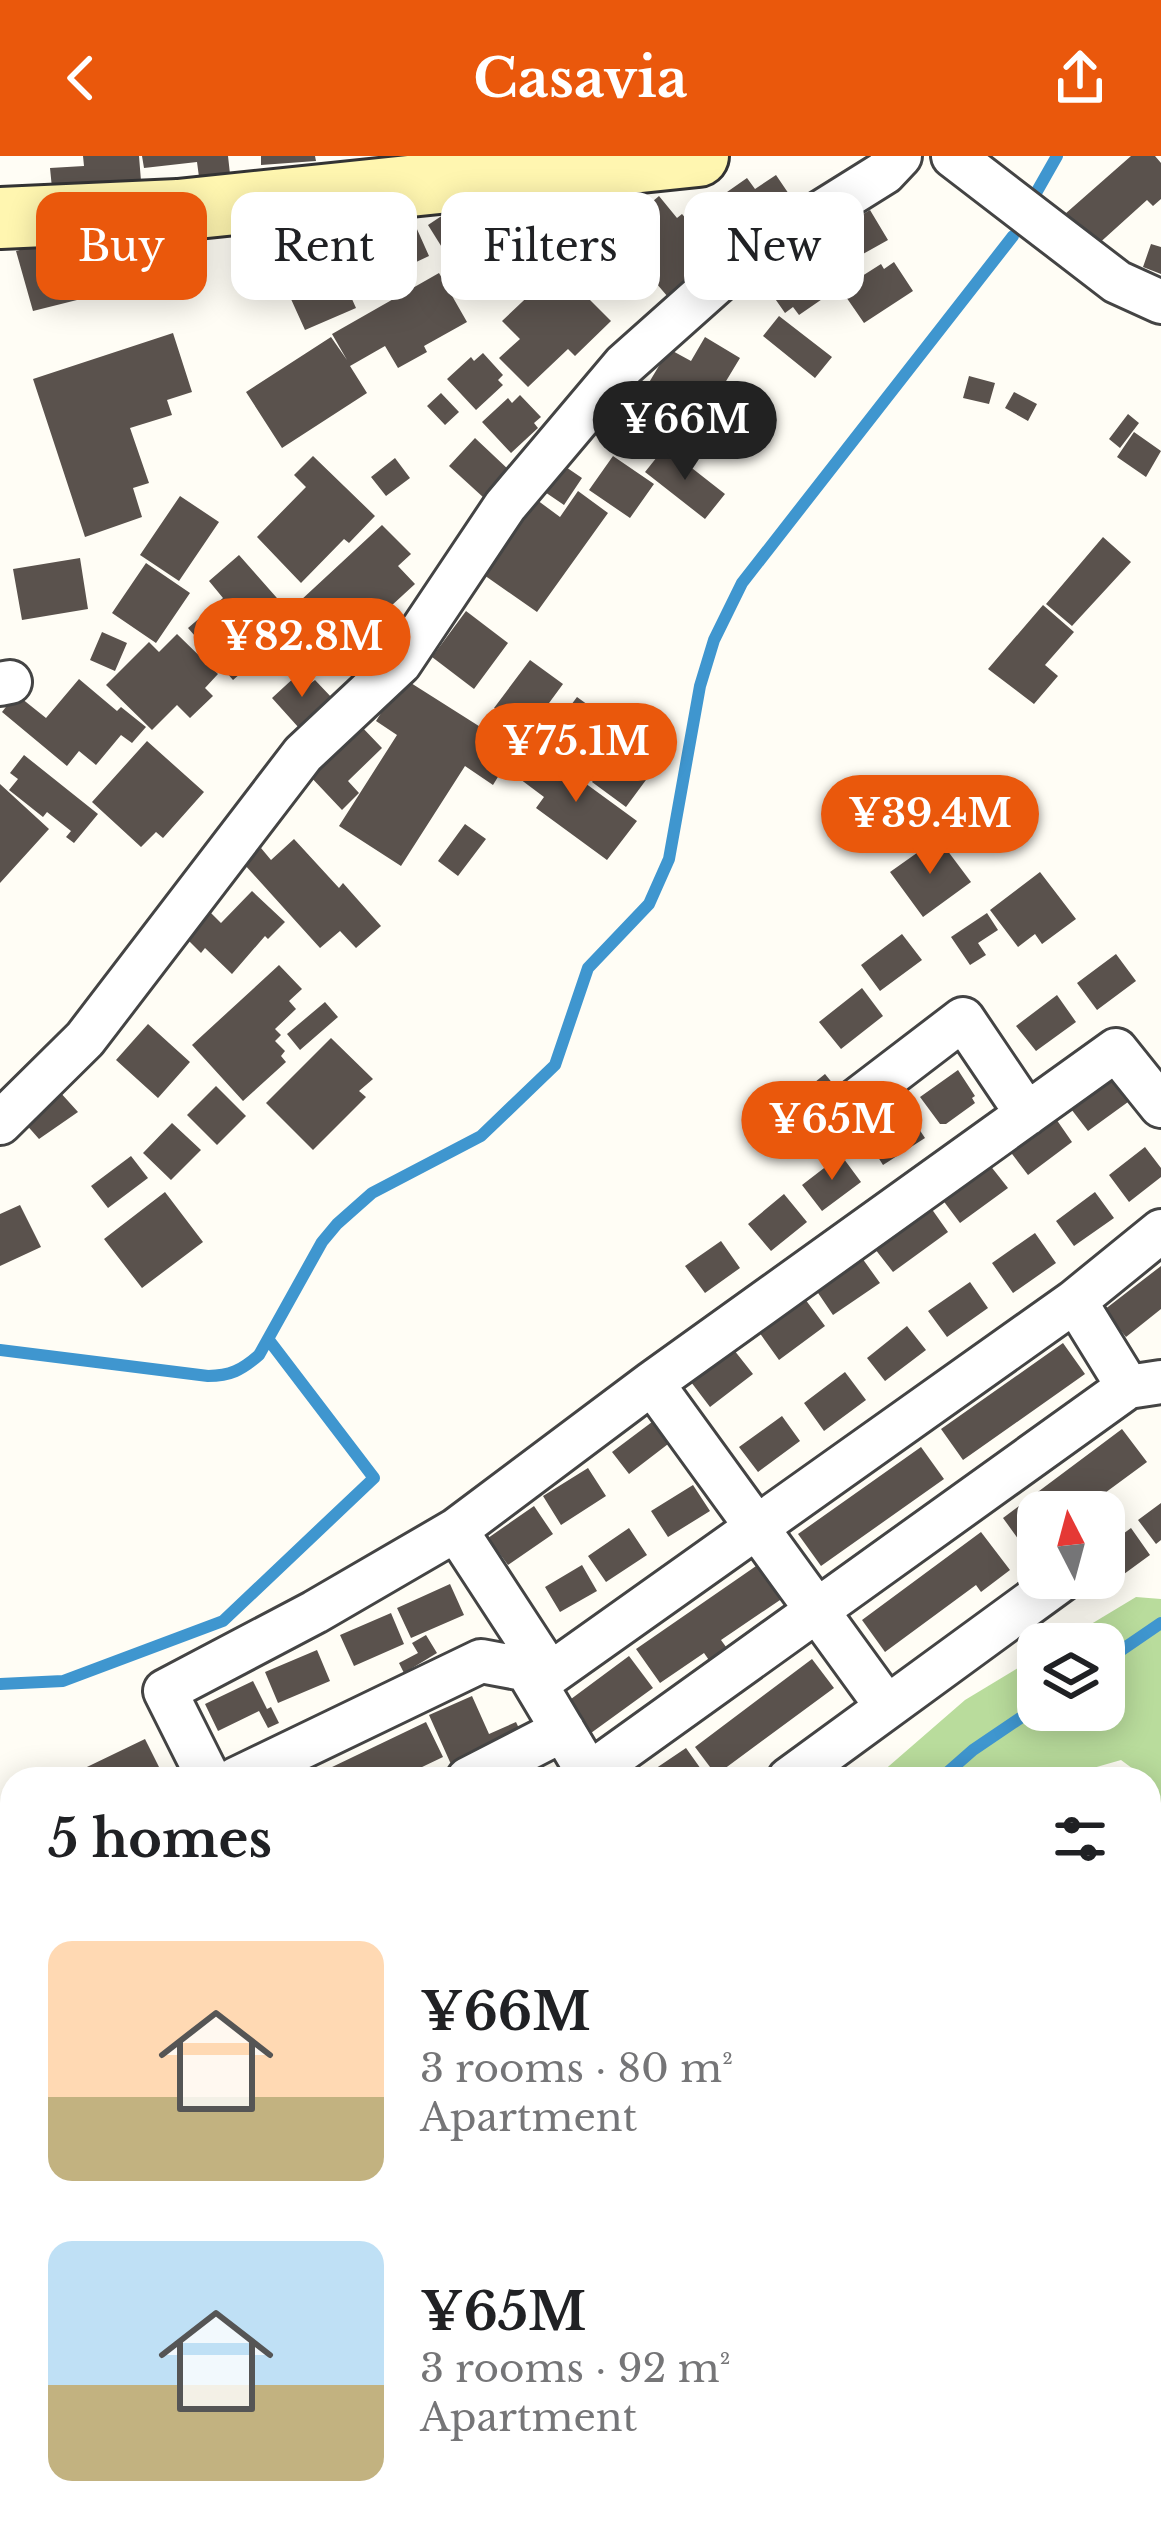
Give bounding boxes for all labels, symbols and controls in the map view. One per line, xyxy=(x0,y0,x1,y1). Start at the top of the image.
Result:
icon: back xyxy=(48,45,114,111)
text: Casavia xyxy=(473,45,688,112)
icon: share xyxy=(1047,45,1113,111)
chip: Buy xyxy=(36,192,207,300)
chip: Rent xyxy=(231,192,417,300)
chip: Filters xyxy=(441,192,660,300)
chip: New xyxy=(684,192,864,300)
pin: ¥66M xyxy=(614,381,756,483)
text: ¥66M xyxy=(620,395,750,444)
pin: ¥82.8M xyxy=(204,598,400,700)
text: ¥82.8M xyxy=(221,612,383,661)
pin: ¥75.1M xyxy=(478,703,674,805)
text: ¥75.1M xyxy=(502,717,650,766)
pin: ¥39.4M xyxy=(832,775,1028,877)
text: ¥39.4M xyxy=(848,789,1012,838)
pin: ¥65M xyxy=(761,1081,903,1183)
text: ¥65M xyxy=(768,1095,896,1144)
north arrow xyxy=(1017,1491,1125,1599)
map controls xyxy=(1017,1491,1125,1731)
button: layers xyxy=(1017,1623,1125,1731)
icon: filters xyxy=(1047,1806,1113,1872)
text: 5 homes xyxy=(48,1808,272,1871)
text: ¥66M xyxy=(420,1981,591,2044)
icon: home xyxy=(144,1989,288,2133)
text: 3 rooms · 80 m² xyxy=(420,2044,733,2093)
text: Apartment xyxy=(420,2093,637,2142)
text: ¥65M xyxy=(420,2281,587,2344)
icon: home xyxy=(144,2289,288,2433)
text: 3 rooms · 92 m² xyxy=(420,2344,731,2393)
text: Apartment xyxy=(420,2393,637,2442)

